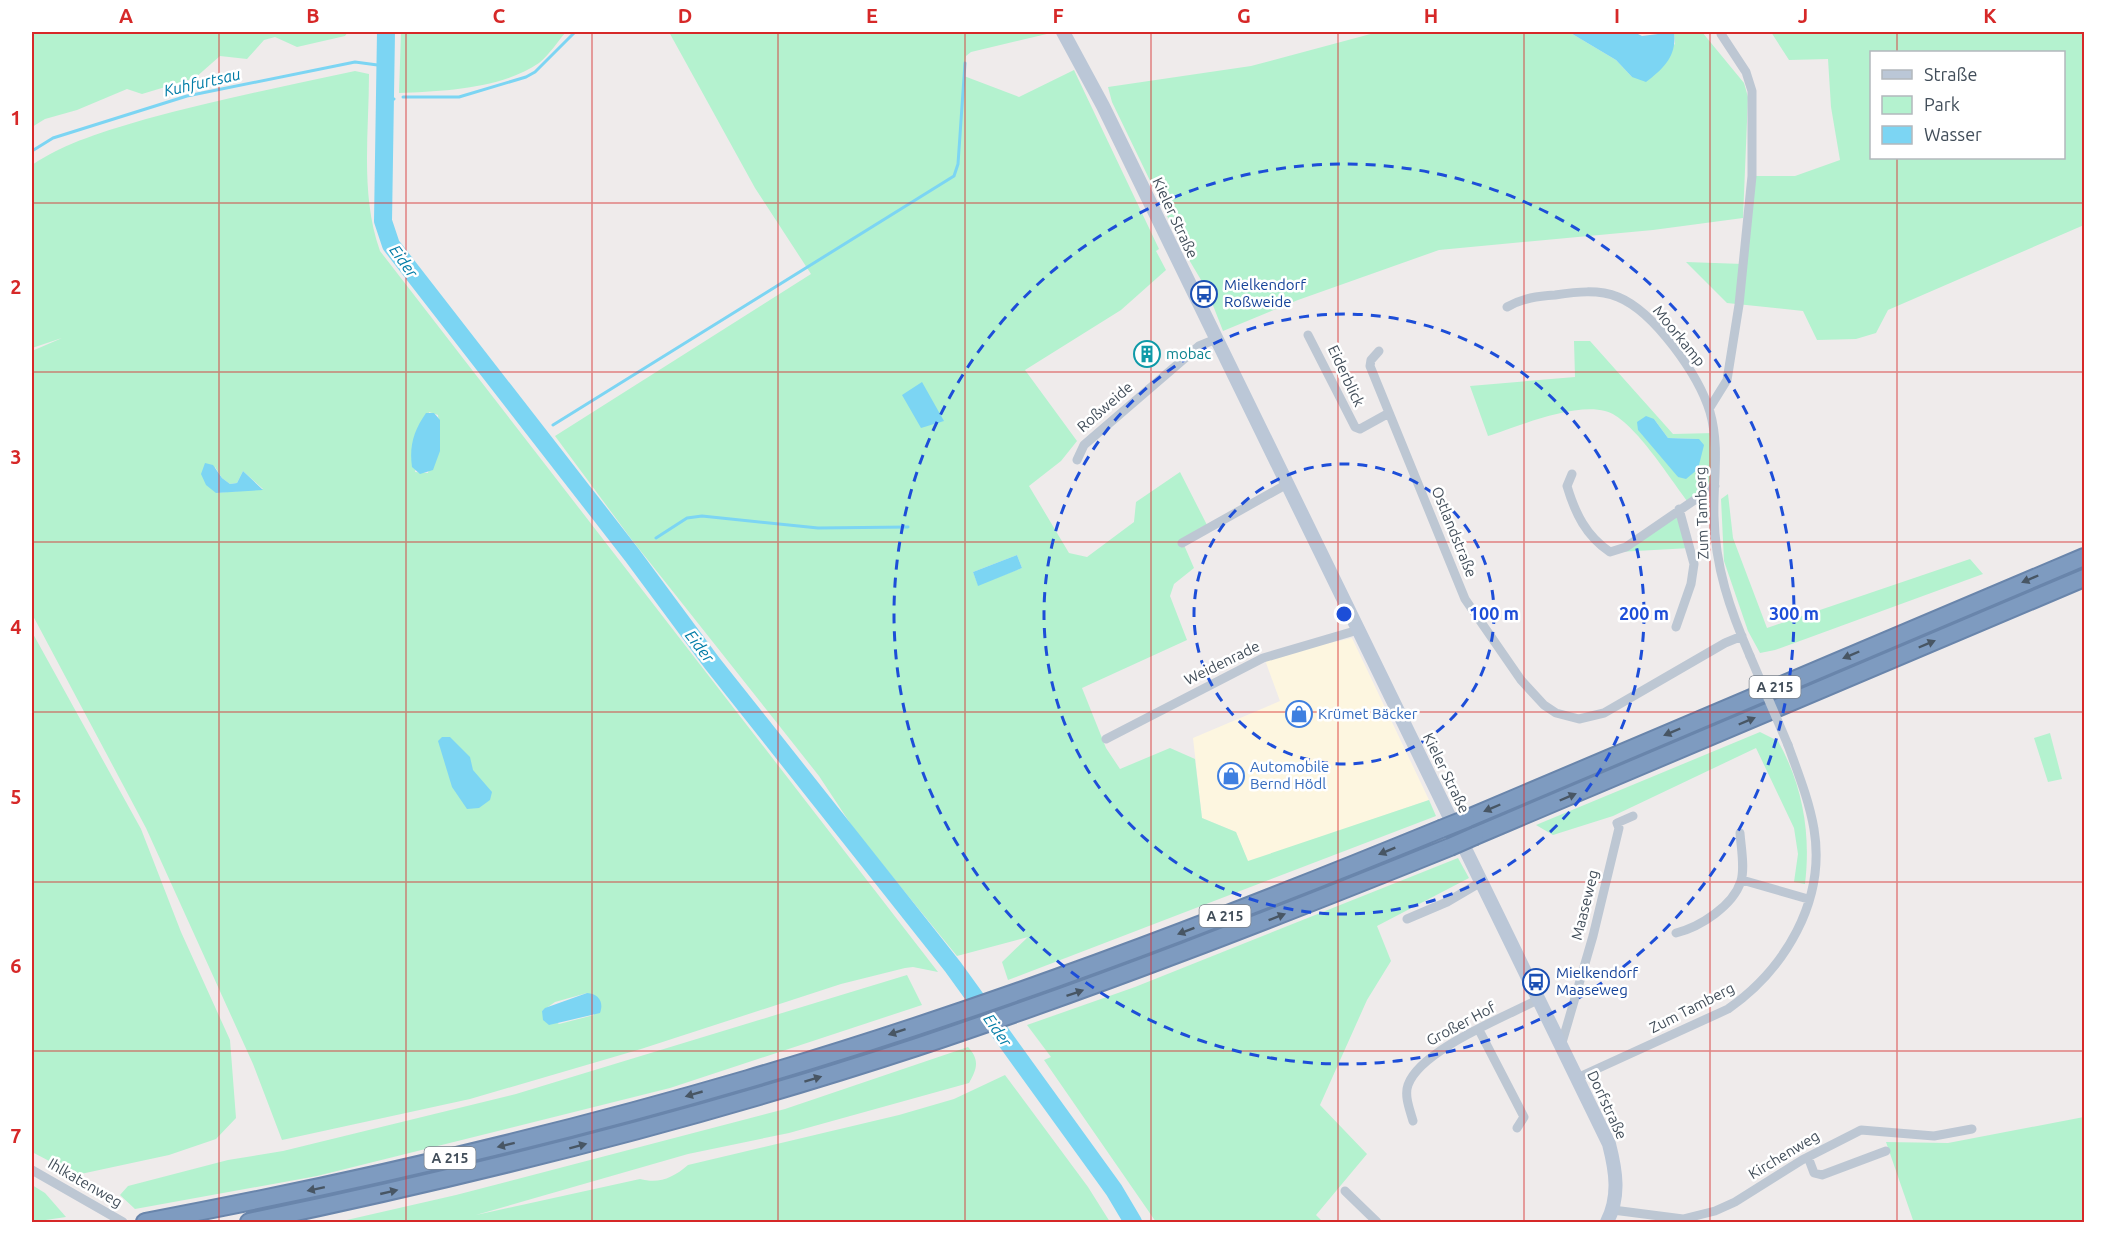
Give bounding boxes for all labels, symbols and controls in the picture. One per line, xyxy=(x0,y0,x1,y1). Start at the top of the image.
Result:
text: A xyxy=(119,4,133,27)
text: B xyxy=(306,4,320,27)
text: C xyxy=(493,4,506,27)
text: D xyxy=(678,4,692,27)
text: E xyxy=(866,4,878,27)
text: F xyxy=(1052,4,1064,27)
text: G xyxy=(1237,4,1251,27)
text: H xyxy=(1424,4,1438,27)
text: I xyxy=(1614,4,1620,27)
text: J xyxy=(1798,4,1808,27)
text: K xyxy=(1983,4,1997,27)
legend xyxy=(1870,51,2065,159)
water label: Kuhfurtsau xyxy=(162,64,242,100)
text: Straße xyxy=(1924,64,1977,84)
text: Park xyxy=(1924,94,1960,114)
text: 1 xyxy=(10,106,22,129)
text: Wasser xyxy=(1924,124,1982,144)
street label: Kieler Straße xyxy=(1149,175,1202,261)
water label: Eider xyxy=(386,241,422,281)
text: 2 xyxy=(10,275,22,298)
place label: Mielkendorf Roßweide xyxy=(1224,276,1306,310)
bus stop icon: Mielkendorf Roßweide xyxy=(1189,279,1219,309)
street label: Moorkamp xyxy=(1650,302,1709,370)
building icon: mobac xyxy=(1132,339,1162,369)
street label: Eiderblick xyxy=(1325,342,1368,410)
place label: mobac xyxy=(1166,345,1211,362)
street label: Roßweide xyxy=(1074,378,1136,435)
text: 3 xyxy=(10,445,22,468)
street label: Zum Tamberg xyxy=(1691,466,1712,560)
street label: Ostlandstraße xyxy=(1429,484,1480,580)
one-way arrow xyxy=(2021,574,2039,584)
text: 100 m xyxy=(1469,603,1519,623)
text: 200 m xyxy=(1619,603,1669,623)
text: 300 m xyxy=(1769,603,1819,623)
centre of rings xyxy=(1334,604,1354,624)
text: 4 xyxy=(10,615,22,638)
water label: Eider xyxy=(682,626,719,666)
street label: Weidenrade xyxy=(1181,637,1262,688)
one-way arrow xyxy=(1918,639,1936,649)
one-way arrow xyxy=(1841,650,1859,660)
road number: A 215 xyxy=(1750,676,1800,698)
shop icon: Krümet Bäcker xyxy=(1284,699,1314,729)
place label: Krümet Bäcker xyxy=(1318,705,1418,722)
one-way arrow xyxy=(1739,716,1757,726)
one-way arrow xyxy=(1662,727,1680,737)
street label: Kieler Straße xyxy=(1420,730,1473,816)
place label: Automobile Bernd Hödl xyxy=(1250,758,1329,792)
shop icon: Automobile Bernd Hödl xyxy=(1216,761,1246,791)
text: 5 xyxy=(10,785,22,808)
one-way arrow xyxy=(1559,792,1577,802)
one-way arrow xyxy=(1483,804,1501,813)
one-way arrow xyxy=(1378,847,1396,856)
street label: Maaseweg xyxy=(1568,868,1601,942)
road number: A 215 xyxy=(1200,905,1250,927)
one-way arrow xyxy=(1268,911,1286,921)
one-way arrow xyxy=(1177,927,1195,936)
text: 6 xyxy=(10,954,22,977)
place label: Mielkendorf Maaseweg xyxy=(1556,964,1638,998)
bus stop icon: Mielkendorf Maaseweg xyxy=(1521,967,1551,997)
street label: Zum Tamberg xyxy=(1646,979,1737,1036)
one-way arrow xyxy=(1066,987,1084,997)
street label: Großer Hof xyxy=(1423,998,1498,1049)
water label: Eider xyxy=(980,1010,1016,1051)
one-way arrow xyxy=(888,1027,906,1037)
street label: Dorfstraße xyxy=(1584,1068,1631,1142)
one-way arrow xyxy=(804,1074,822,1083)
one-way arrow xyxy=(685,1090,703,1099)
text: 7 xyxy=(10,1124,22,1147)
street label: Kirchenweg xyxy=(1745,1127,1822,1182)
one-way arrow xyxy=(497,1140,515,1150)
one-way arrow xyxy=(569,1141,587,1150)
road number: A 215 xyxy=(424,1147,476,1169)
street label: Ihlkatenweg xyxy=(45,1154,125,1211)
one-way arrow xyxy=(306,1185,325,1194)
one-way arrow xyxy=(379,1187,398,1196)

